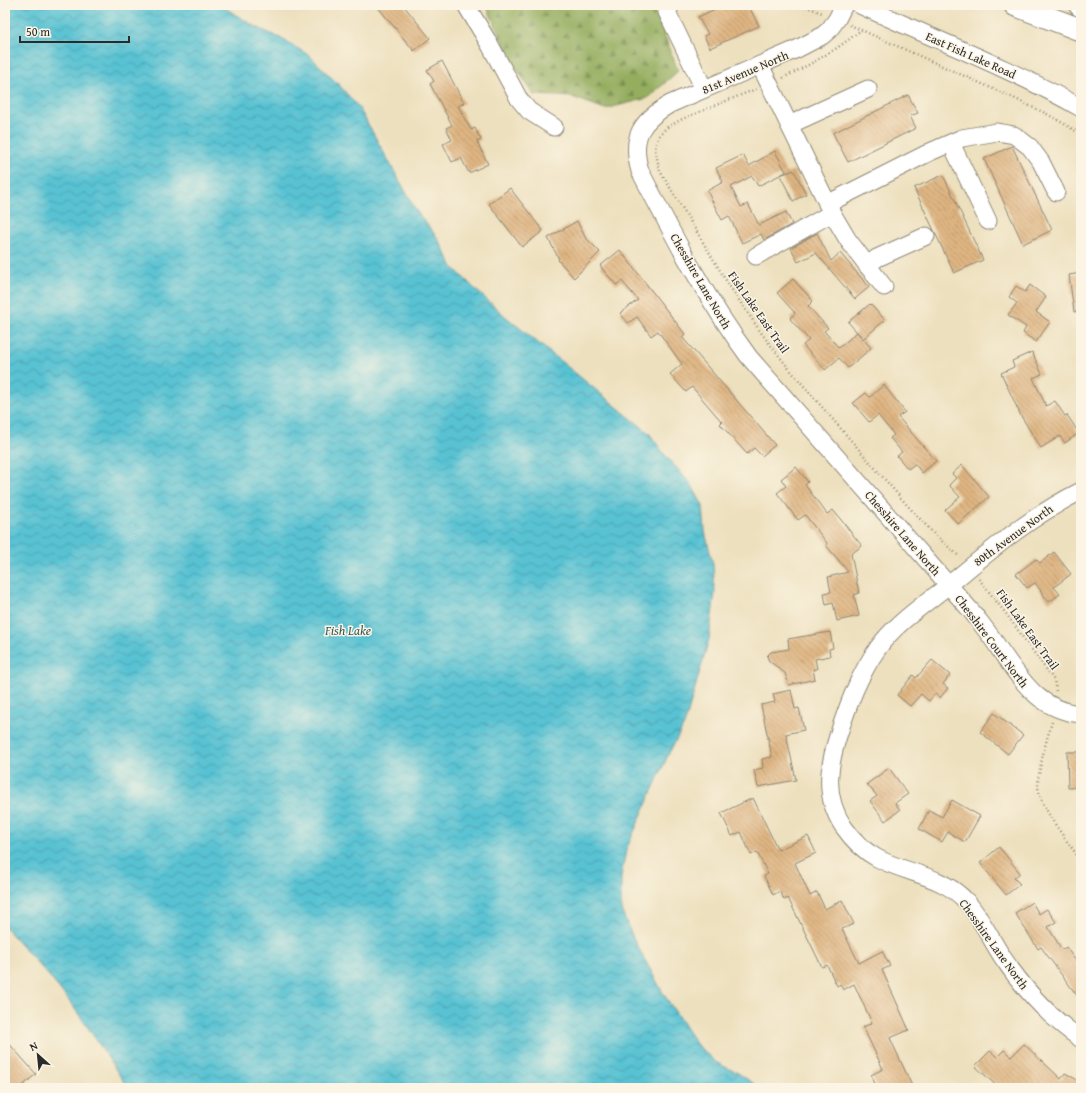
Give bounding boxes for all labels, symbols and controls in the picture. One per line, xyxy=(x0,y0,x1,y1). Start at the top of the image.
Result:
scale bar xyxy=(20,18,129,44)
text: 50 m xyxy=(26,23,50,40)
street label: East Fish Lake Road xyxy=(923,27,1020,83)
street label: 81st Avenue North xyxy=(699,46,791,98)
street label: Chesshire Lane North xyxy=(667,230,735,332)
street label: Fish Lake East Trail xyxy=(724,268,794,357)
street label: Chesshire Lane North xyxy=(861,487,945,580)
street label: 80th Avenue North xyxy=(970,500,1056,570)
street label: Fish Lake East Trail xyxy=(993,585,1064,673)
street label: Chesshire Court North xyxy=(951,591,1033,691)
water label: Fish Lake xyxy=(324,621,371,640)
street label: Chesshire Lane North xyxy=(955,895,1033,993)
north arrow xyxy=(18,1035,58,1075)
text: N xyxy=(27,1037,41,1055)

